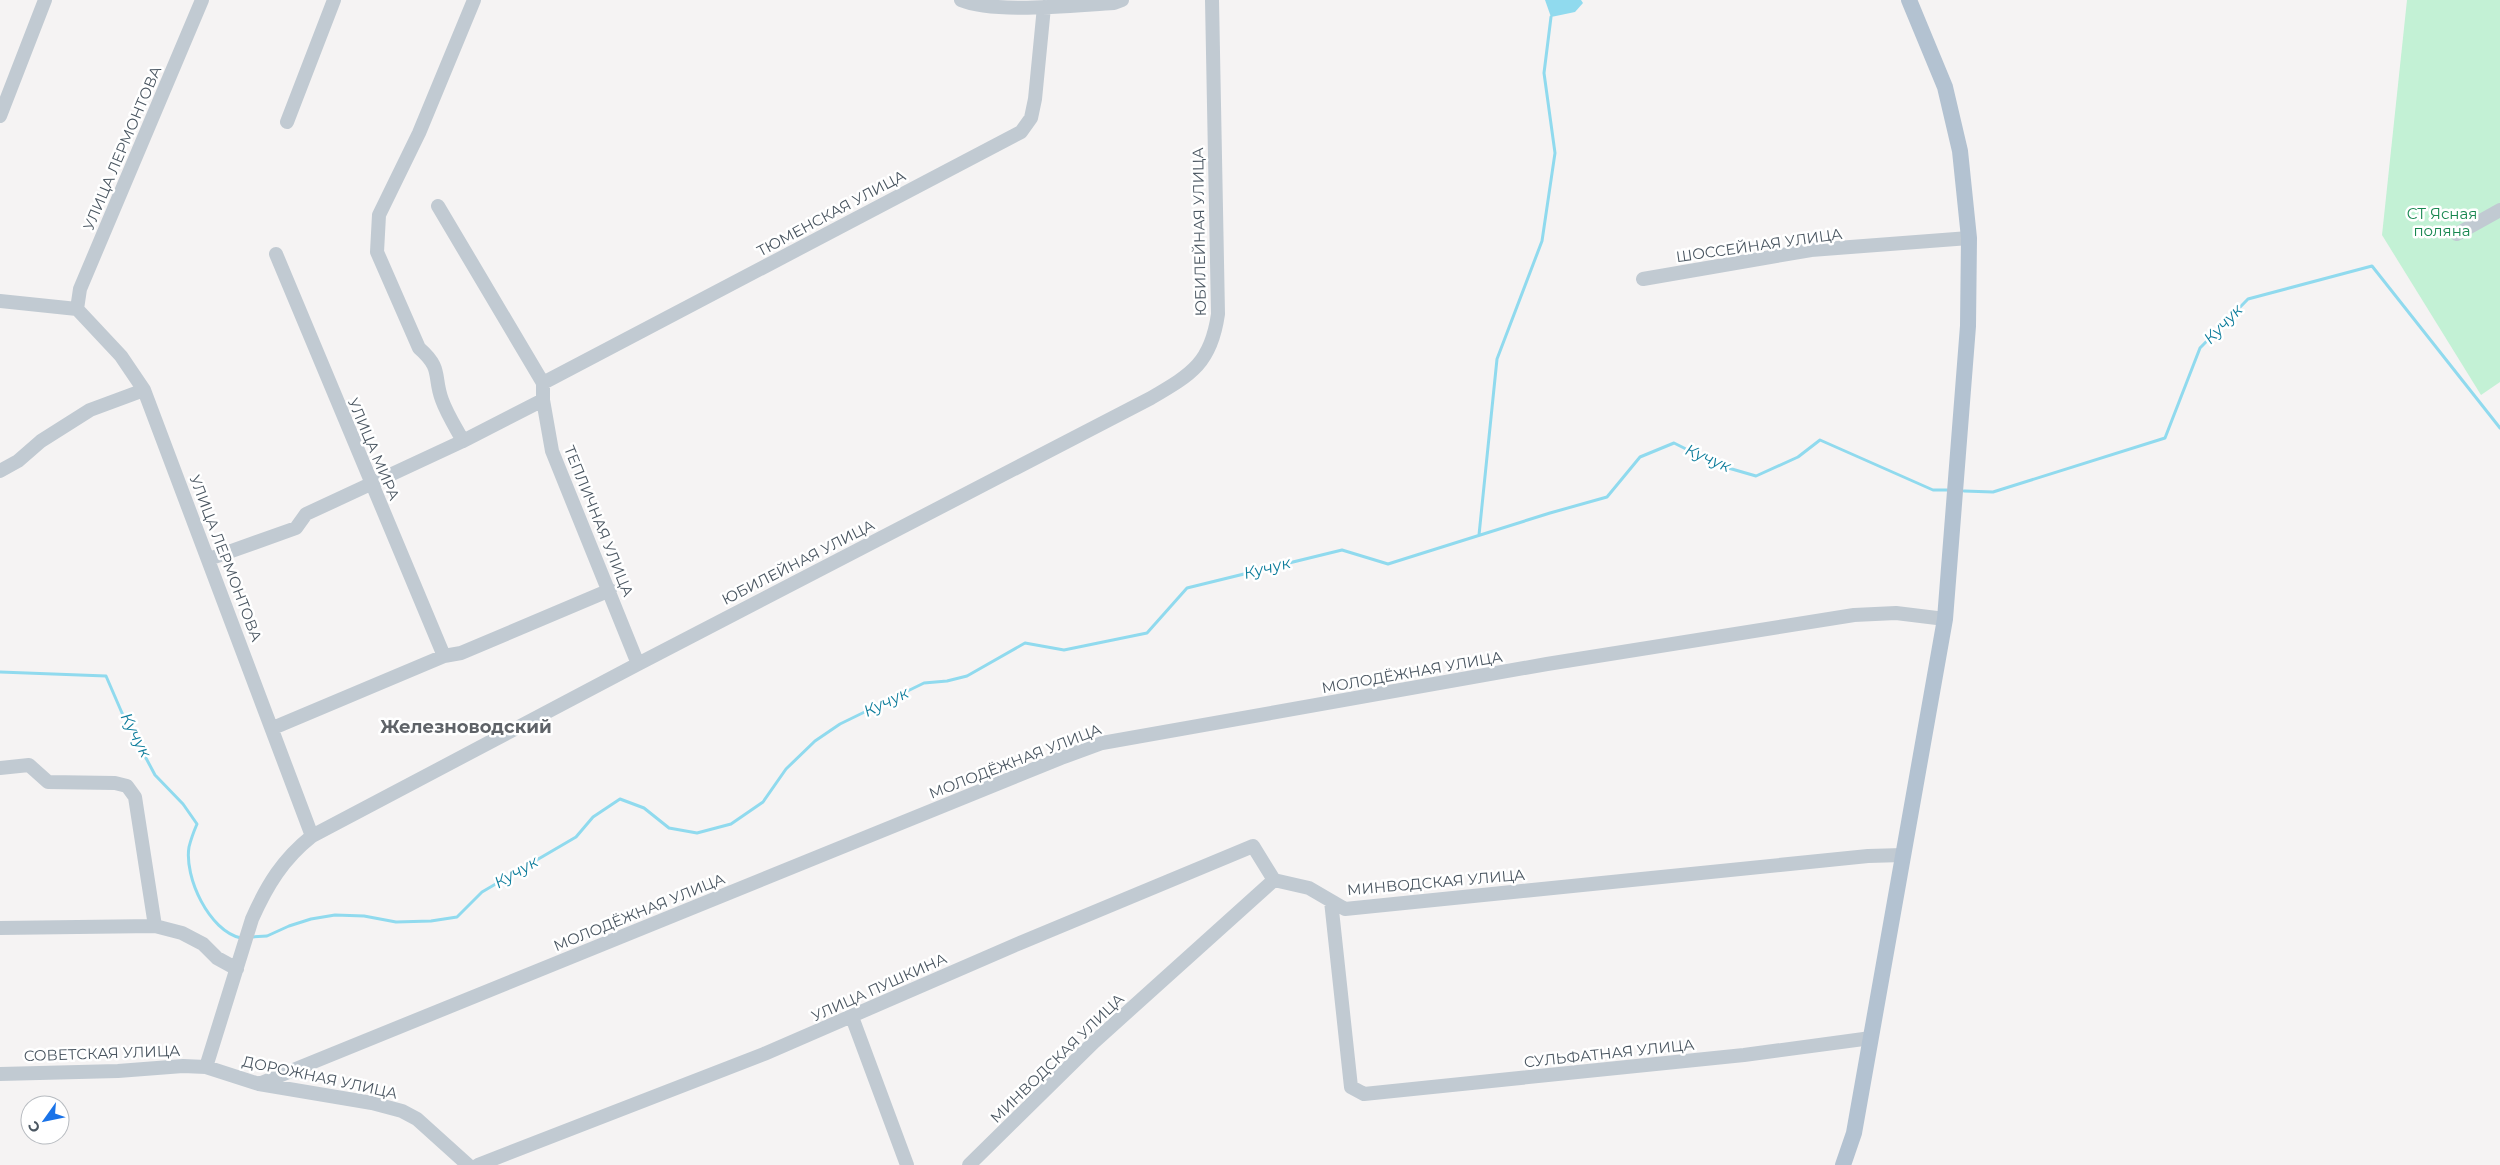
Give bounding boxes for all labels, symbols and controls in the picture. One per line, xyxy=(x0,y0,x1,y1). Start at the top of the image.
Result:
street label: УЛИЦА ЛЕРМОНТОВА xyxy=(79,63,165,233)
street label: ЮБИЛЕЙНАЯ УЛИЦА xyxy=(1188,147,1210,317)
street label: ТЮМЕНСКАЯ УЛИЦА xyxy=(753,166,909,260)
park label: СТ Ясная поляна xyxy=(2407,204,2477,240)
street label: ШОССЕЙНАЯ УЛИЦА xyxy=(1675,224,1843,266)
water label: Кучук xyxy=(2200,300,2247,348)
street label: УЛИЦА МИРА xyxy=(344,395,404,503)
water label: Кучук xyxy=(1682,440,1734,476)
street label: ТЕПЛИЧНАЯ УЛИЦА xyxy=(560,443,638,599)
street label: УЛИЦА ЛЕРМОНТОВА xyxy=(185,472,267,644)
street label: ЮБИЛЕЙНАЯ УЛИЦА xyxy=(718,515,878,609)
water label: Кучук xyxy=(1242,553,1293,583)
street label: МОЛОДЁЖНАЯ УЛИЦА xyxy=(1320,647,1504,697)
water label: Кучук xyxy=(860,683,912,721)
water label: Кучук xyxy=(117,710,156,761)
district label: Железноводский xyxy=(380,716,552,738)
street label: МОЛОДЁЖНАЯ УЛИЦА xyxy=(926,719,1104,803)
water label: Кучук xyxy=(491,852,542,892)
street label: МИНВОДСКАЯ УЛИЦА xyxy=(1346,865,1526,899)
street label: МОЛОДЁЖНАЯ УЛИЦА xyxy=(551,869,727,955)
street label: УЛИЦА ПУШКИНА xyxy=(808,949,950,1025)
street label: МИНВОДСКАЯ УЛИЦА xyxy=(986,989,1128,1127)
street label: СУЛЬФАТНАЯ УЛИЦА xyxy=(1523,1035,1695,1071)
street label: СОВЕТСКАЯ УЛИЦА xyxy=(23,1041,181,1065)
street label: ДОРОЖНАЯ УЛИЦА xyxy=(241,1051,399,1103)
north arrow xyxy=(20,1095,70,1145)
text: С xyxy=(24,1118,44,1136)

